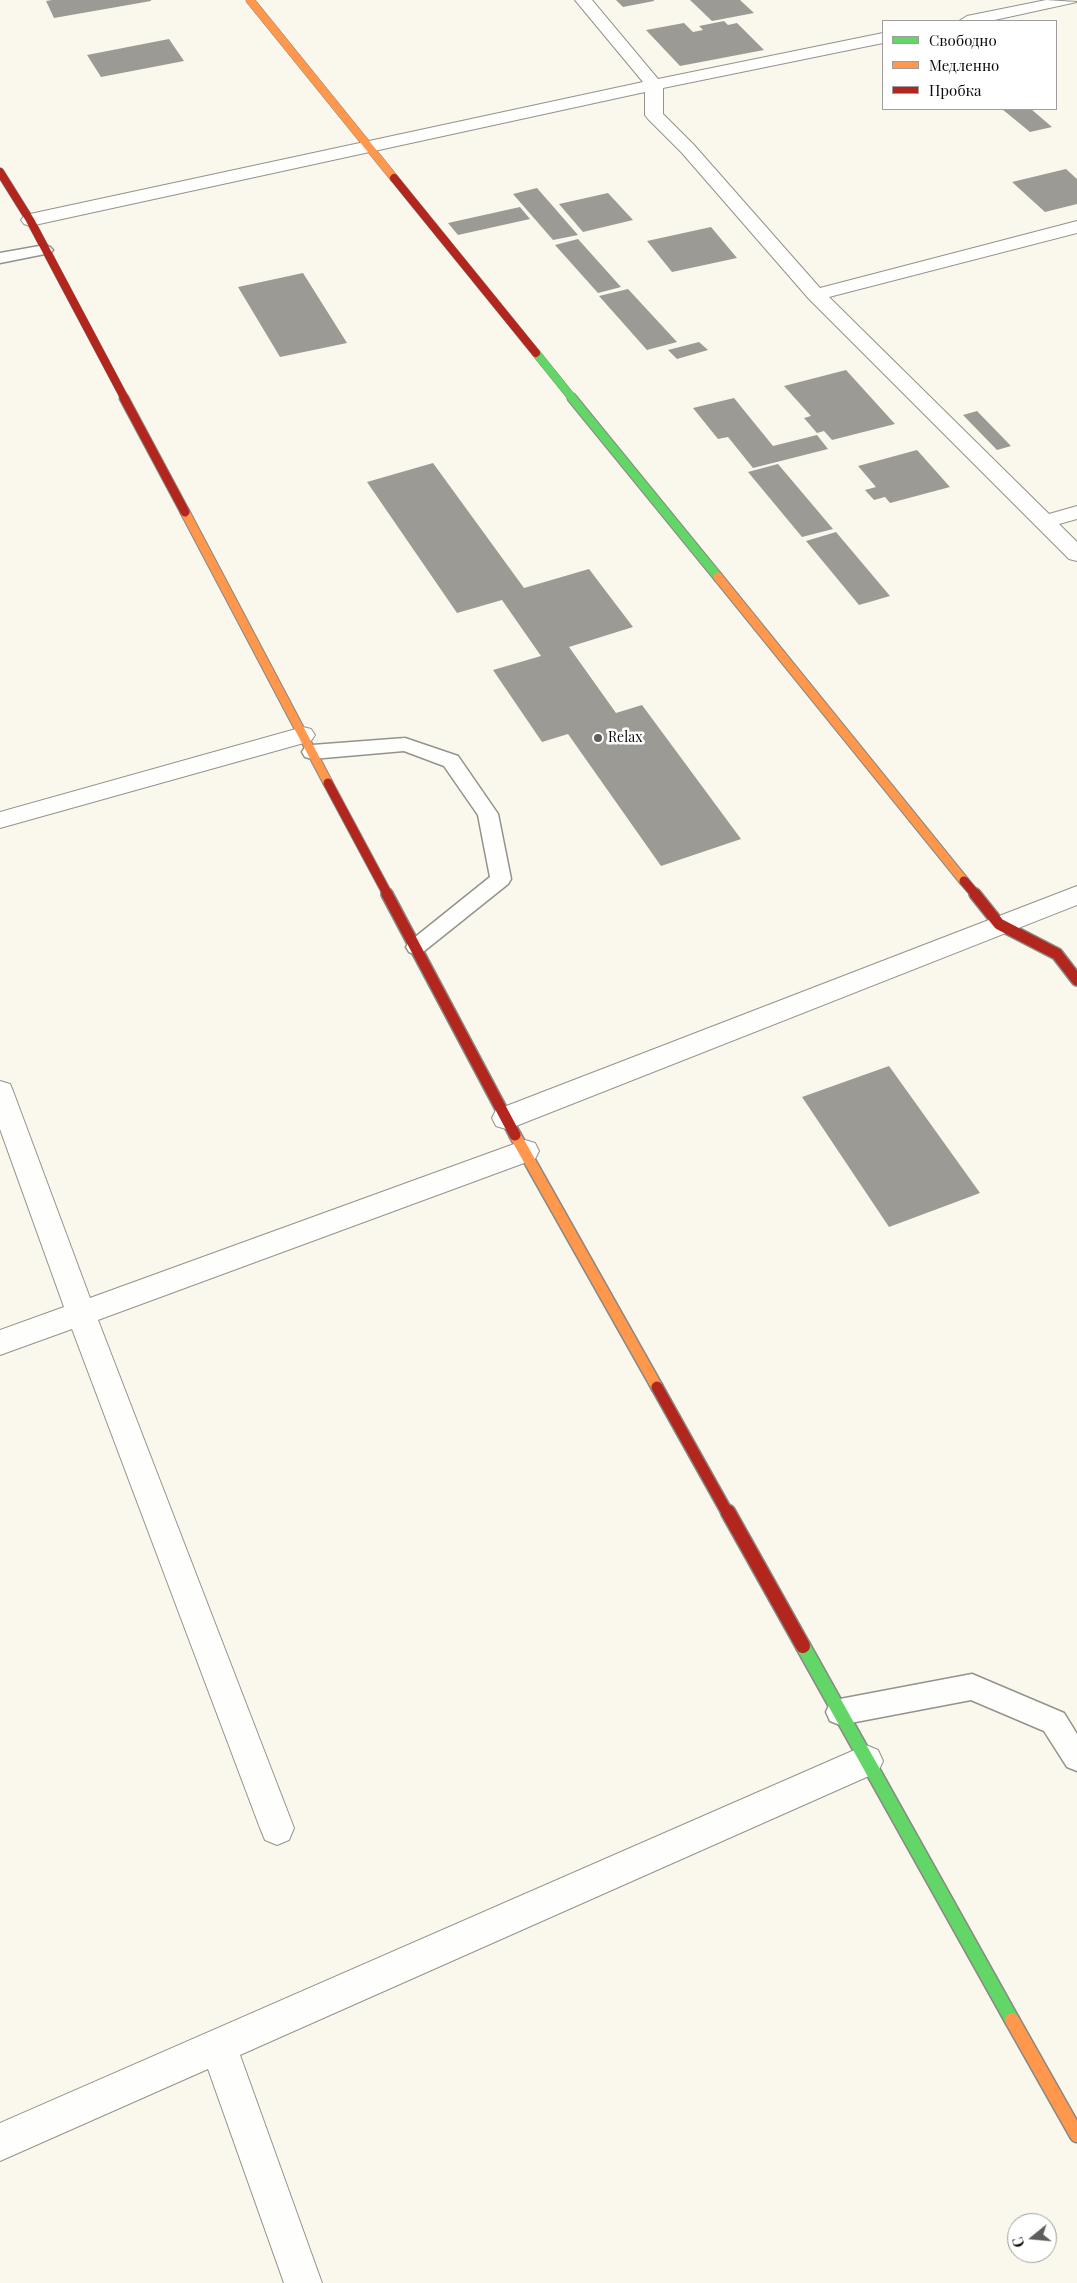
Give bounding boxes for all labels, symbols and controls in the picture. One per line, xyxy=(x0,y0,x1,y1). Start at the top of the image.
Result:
legend xyxy=(882,20,1057,110)
text: Свободно xyxy=(929,30,997,50)
text: Медленно xyxy=(929,55,999,75)
text: Пробка xyxy=(929,80,982,100)
place label: Relax xyxy=(608,730,642,746)
marker: Relax xyxy=(592,732,604,744)
north arrow xyxy=(1007,2213,1057,2263)
text: С xyxy=(1008,2235,1029,2250)

